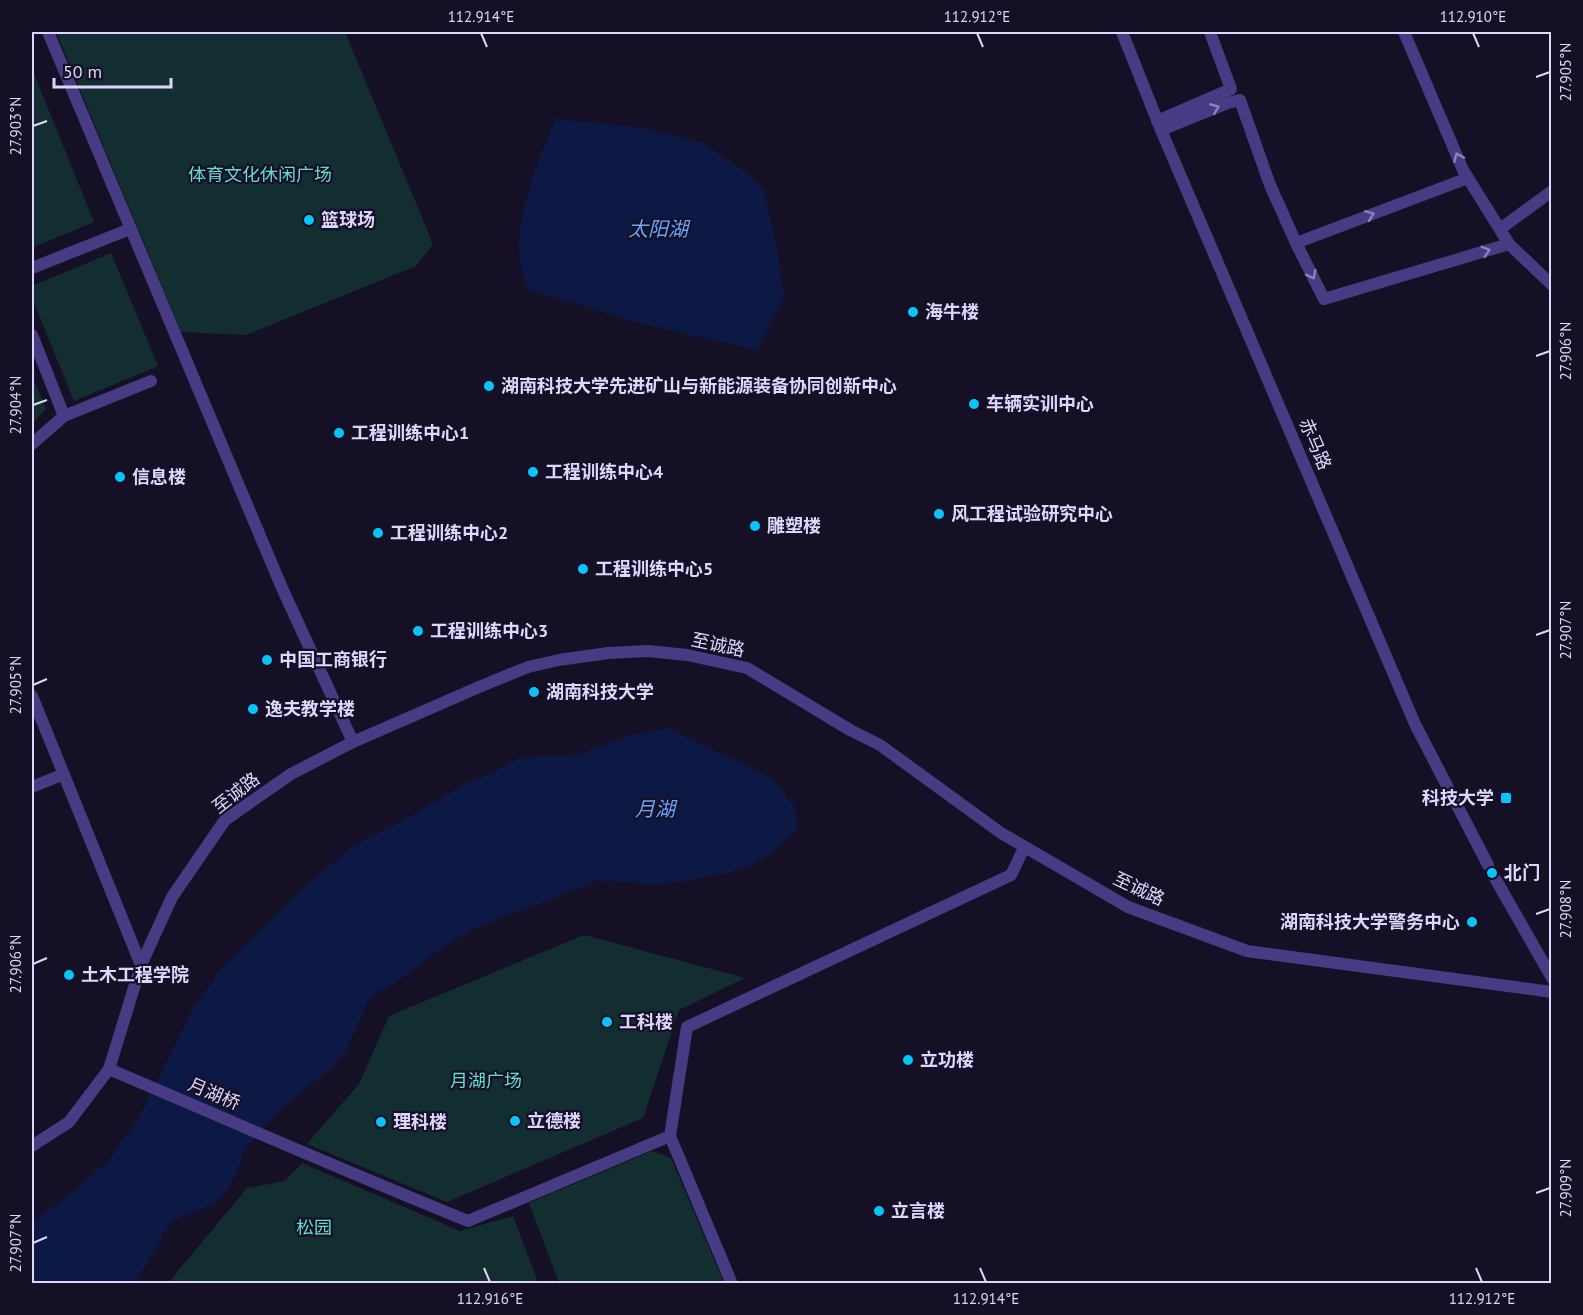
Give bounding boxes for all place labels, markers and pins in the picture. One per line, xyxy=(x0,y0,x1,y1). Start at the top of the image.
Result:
place label: 篮球场 xyxy=(321,208,375,231)
marker: 篮球场 xyxy=(302,213,316,227)
place label: 海牛楼 xyxy=(925,300,979,323)
marker: 海牛楼 xyxy=(906,305,920,319)
place label: 湖南科技大学先进矿山与新能源装备协同创新中心 xyxy=(501,374,897,397)
marker: 湖南科技大学先进矿山与新能源装备协同创新中心 xyxy=(482,379,496,393)
place label: 车辆实训中心 xyxy=(986,392,1094,415)
marker: 车辆实训中心 xyxy=(967,397,981,411)
place label: 工程训练中心1 xyxy=(351,421,469,444)
marker: 工程训练中心1 xyxy=(332,426,346,440)
place label: 工程训练中心4 xyxy=(545,460,663,483)
place label: 信息楼 xyxy=(132,465,186,488)
marker: 工程训练中心4 xyxy=(526,465,540,479)
marker: 信息楼 xyxy=(113,470,127,484)
place label: 风工程试验研究中心 xyxy=(951,502,1113,525)
marker: 风工程试验研究中心 xyxy=(932,507,946,521)
place label: 雕塑楼 xyxy=(767,514,821,537)
marker: 雕塑楼 xyxy=(748,519,762,533)
place label: 工程训练中心2 xyxy=(390,521,508,544)
marker: 工程训练中心2 xyxy=(371,526,385,540)
place label: 工程训练中心5 xyxy=(595,557,713,580)
marker: 工程训练中心5 xyxy=(576,562,590,576)
place label: 工程训练中心3 xyxy=(430,619,548,642)
marker: 工程训练中心3 xyxy=(411,624,425,638)
place label: 中国工商银行 xyxy=(279,648,387,671)
marker: 中国工商银行 xyxy=(260,653,274,667)
place label: 湖南科技大学 xyxy=(546,680,654,703)
marker: 湖南科技大学 xyxy=(527,685,541,699)
place label: 逸夫教学楼 xyxy=(265,697,355,720)
marker: 逸夫教学楼 xyxy=(246,702,260,716)
place label: 科技大学 xyxy=(1422,786,1494,809)
marker: 科技大学 xyxy=(1499,791,1513,805)
place label: 北门 xyxy=(1504,861,1540,884)
marker: 北门 xyxy=(1485,866,1499,880)
place label: 湖南科技大学警务中心 xyxy=(1280,910,1460,933)
marker: 湖南科技大学警务中心 xyxy=(1465,915,1479,929)
place label: 土木工程学院 xyxy=(81,963,189,986)
marker: 土木工程学院 xyxy=(62,968,76,982)
place label: 工科楼 xyxy=(619,1010,673,1033)
marker: 工科楼 xyxy=(600,1015,614,1029)
place label: 立功楼 xyxy=(920,1048,974,1071)
marker: 立功楼 xyxy=(901,1053,915,1067)
place label: 立德楼 xyxy=(527,1109,581,1132)
place label: 理科楼 xyxy=(393,1110,447,1133)
marker: 立德楼 xyxy=(508,1114,522,1128)
marker: 理科楼 xyxy=(374,1115,388,1129)
place label: 立言楼 xyxy=(891,1199,945,1222)
marker: 立言楼 xyxy=(872,1204,886,1218)

